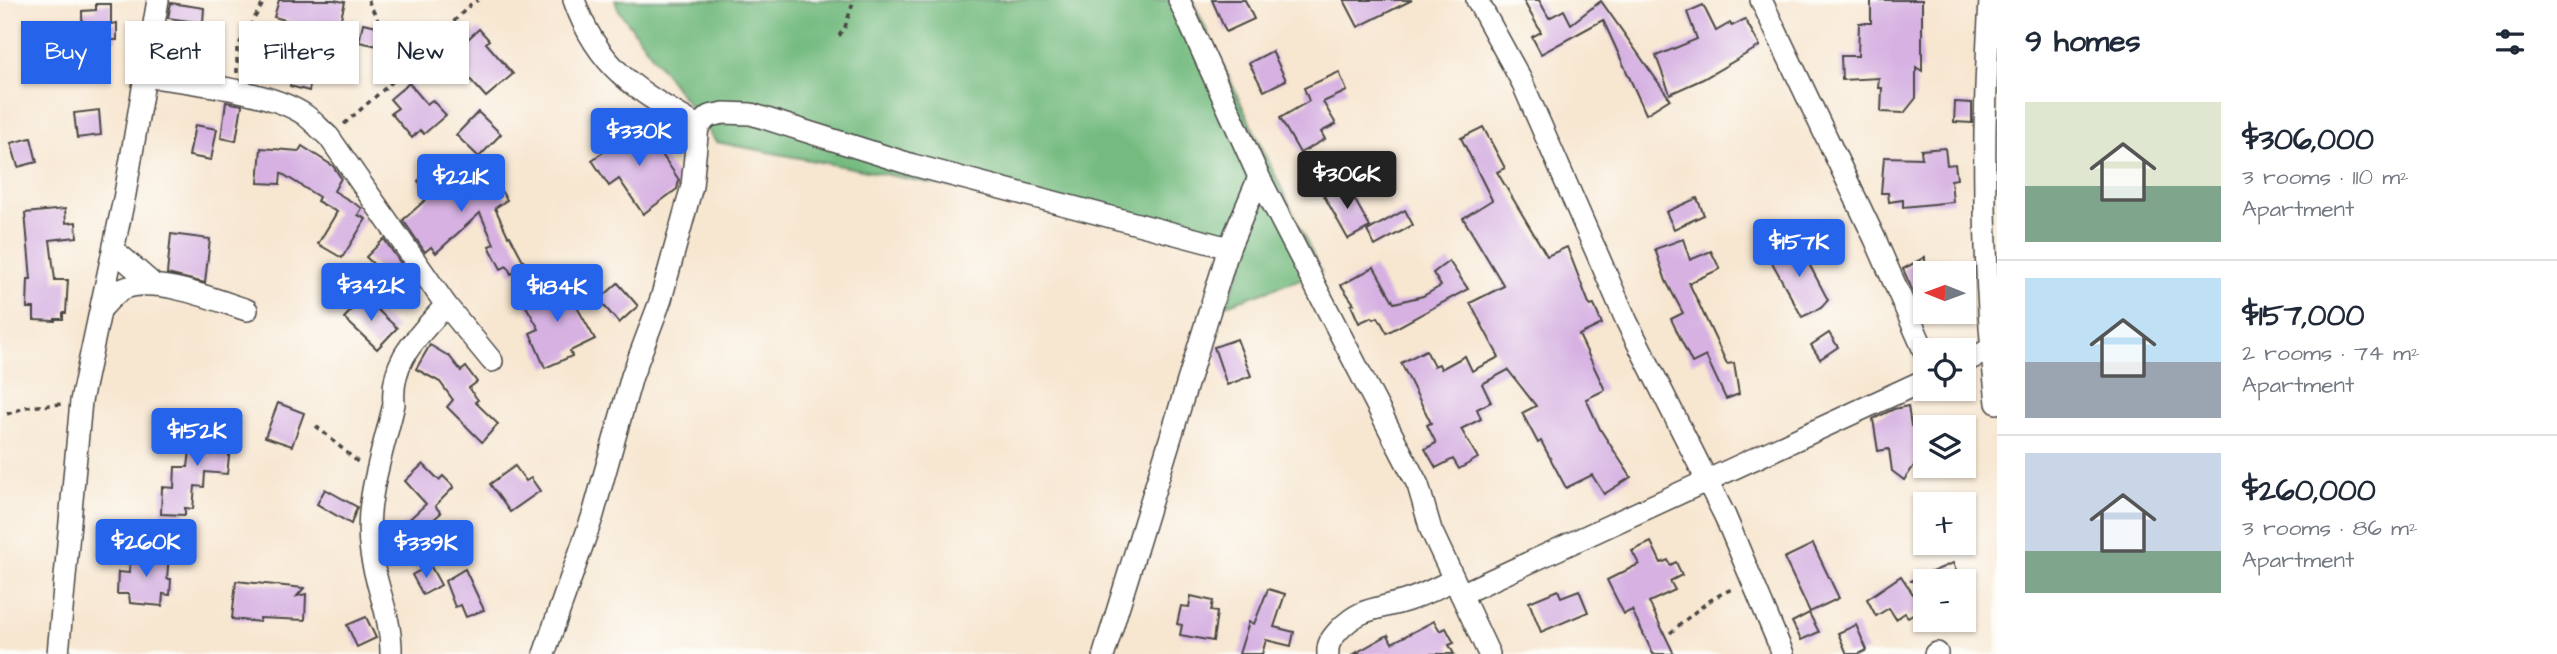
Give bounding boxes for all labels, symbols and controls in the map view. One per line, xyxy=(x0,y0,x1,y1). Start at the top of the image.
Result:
chip: Buy xyxy=(21,21,111,84)
chip: Rent xyxy=(125,21,225,84)
chip: Filters xyxy=(239,21,359,84)
chip: New xyxy=(373,21,469,84)
text: 9 homes xyxy=(2025,21,2140,63)
icon: filters xyxy=(2491,23,2529,61)
pin: $330K xyxy=(590,108,688,168)
text: $330K xyxy=(607,115,671,147)
text: $306,000 xyxy=(2242,119,2374,161)
icon: home xyxy=(2081,130,2165,214)
pin: $306K xyxy=(1298,152,1396,211)
pin: $221K xyxy=(412,154,510,214)
text: $306K xyxy=(1313,158,1381,190)
text: $221K xyxy=(433,161,489,193)
text: 3 rooms · 110 m² xyxy=(2242,161,2409,193)
text: Apartment xyxy=(2242,193,2354,225)
pin: $157K xyxy=(1750,219,1848,279)
text: $157K xyxy=(1769,226,1829,258)
north arrow xyxy=(1913,261,1976,324)
map controls xyxy=(1913,261,1976,632)
pin: $342K xyxy=(322,264,420,323)
pin: $184K xyxy=(508,264,606,324)
text: $342K xyxy=(337,270,405,302)
text: $184K xyxy=(527,271,587,303)
text: $157,000 xyxy=(2242,295,2364,337)
icon: home xyxy=(2081,306,2165,390)
text: 2 rooms · 74 m² xyxy=(2242,337,2420,369)
button: locate xyxy=(1913,338,1976,401)
text: Apartment xyxy=(2242,369,2354,401)
pin: $152K xyxy=(148,408,246,468)
text: $152K xyxy=(167,415,227,447)
button: layers xyxy=(1913,415,1976,478)
text: $260,000 xyxy=(2242,470,2376,512)
icon: home xyxy=(2081,481,2165,565)
button: + xyxy=(1913,492,1976,555)
text: 3 rooms · 86 m² xyxy=(2242,512,2418,544)
pin: $260K xyxy=(97,520,195,579)
pin: $339K xyxy=(377,520,475,580)
text: $260K xyxy=(112,526,180,558)
text: $339K xyxy=(394,527,458,559)
text: Apartment xyxy=(2242,544,2354,576)
button: − xyxy=(1913,569,1976,632)

